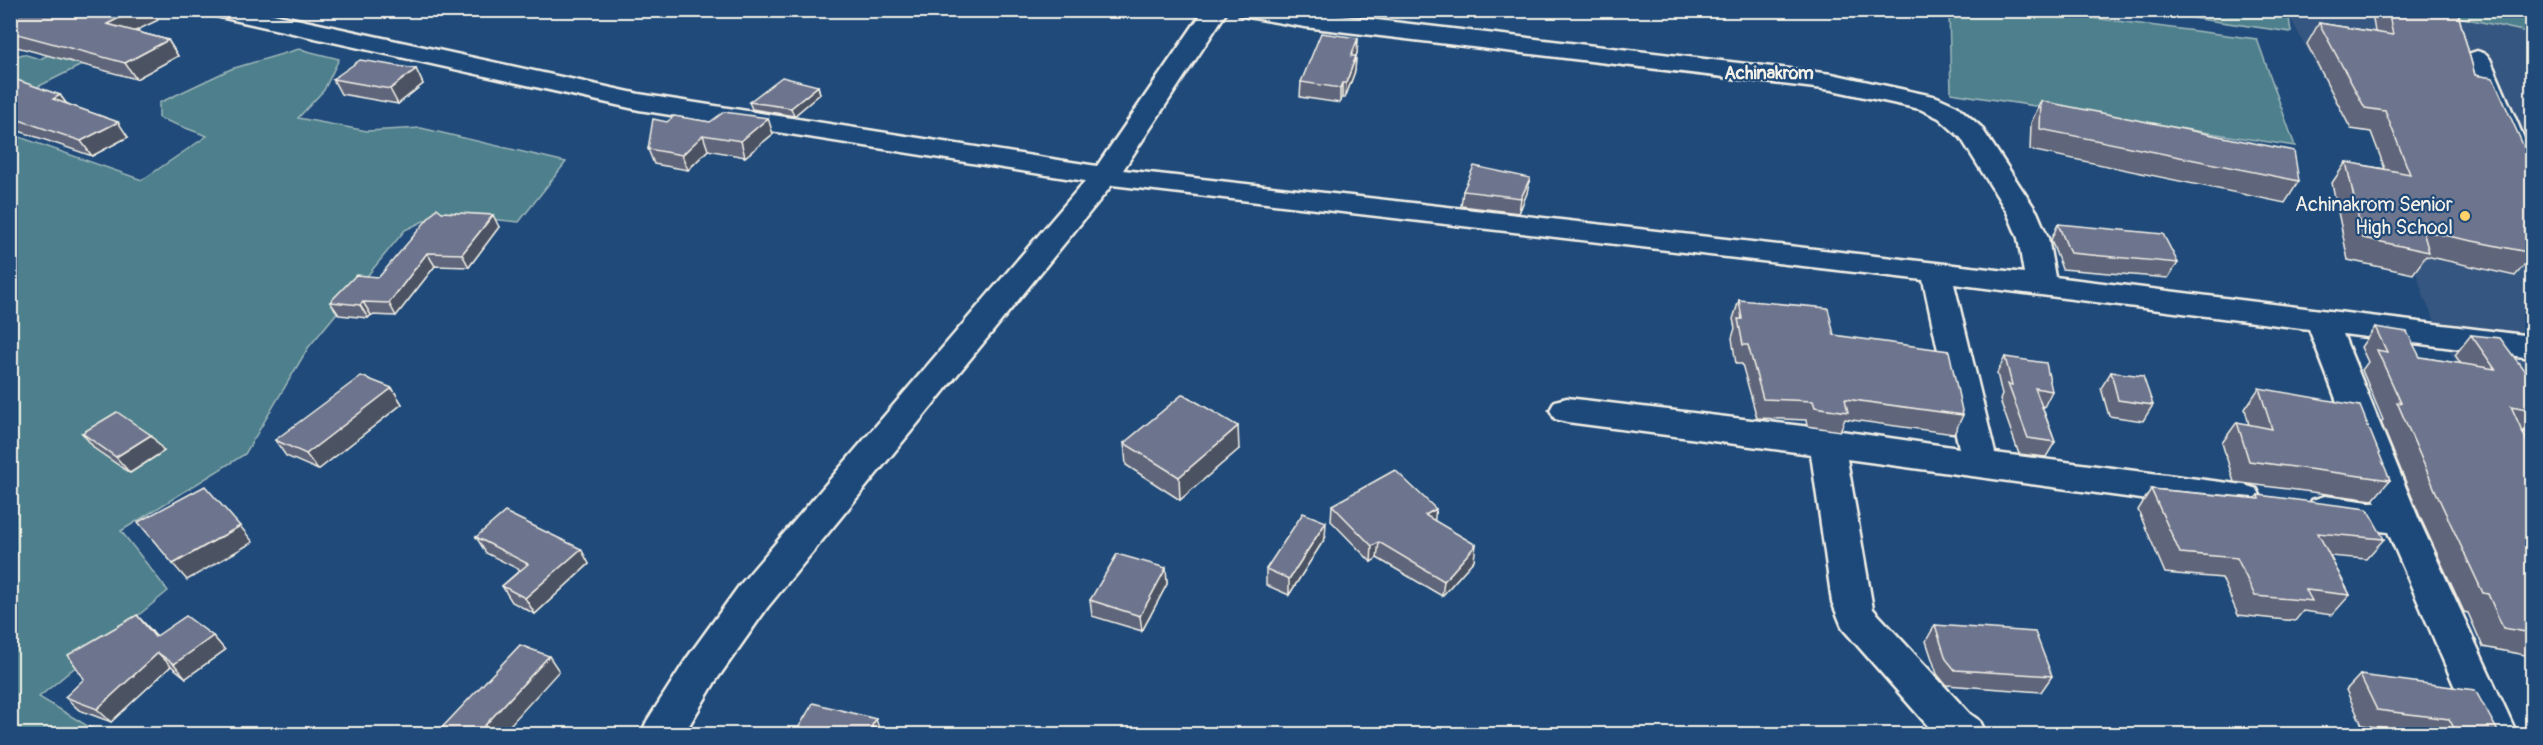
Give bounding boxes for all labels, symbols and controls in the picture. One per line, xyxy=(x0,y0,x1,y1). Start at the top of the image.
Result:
district label: Achinakrom xyxy=(1724,62,1814,85)
place label: Achinakrom Senior High School xyxy=(2295,192,2453,240)
marker: Achinakrom Senior High School xyxy=(2458,209,2472,223)

